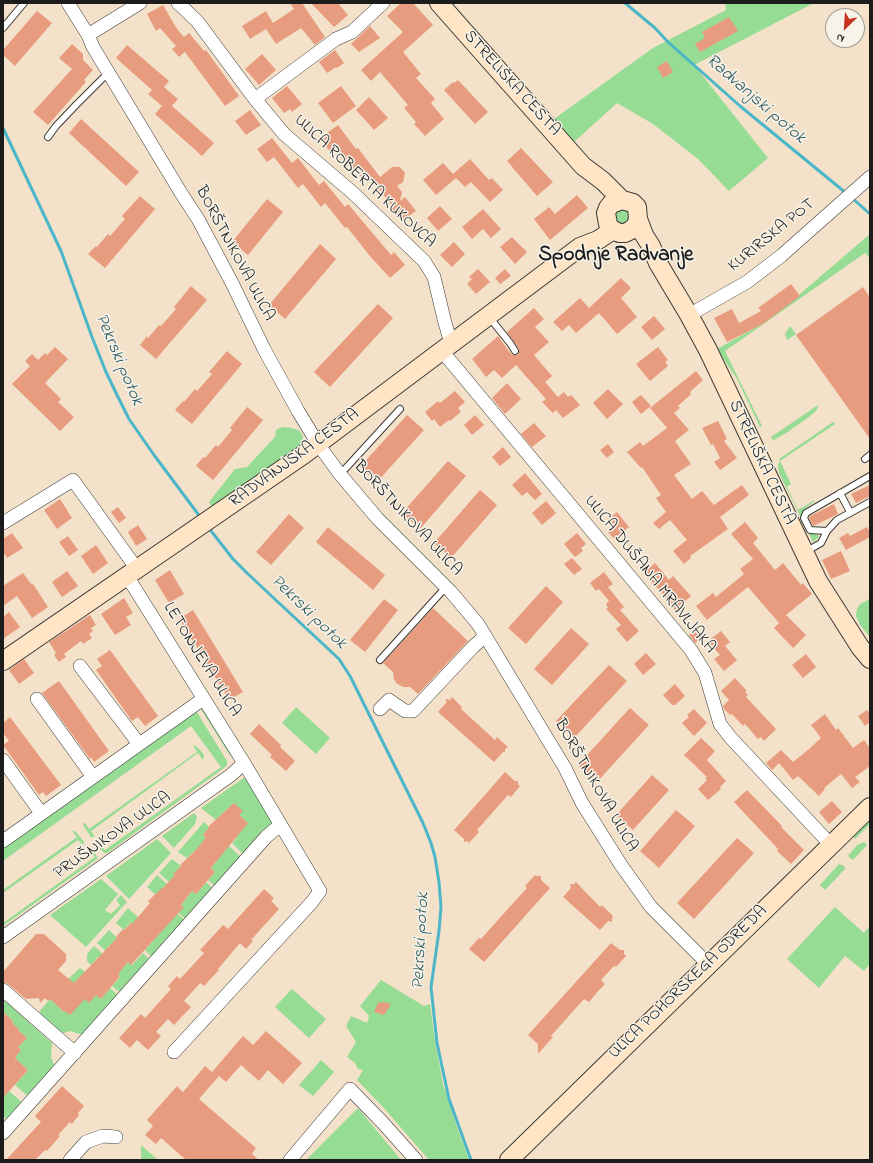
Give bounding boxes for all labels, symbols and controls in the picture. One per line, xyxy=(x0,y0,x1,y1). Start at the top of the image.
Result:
north arrow xyxy=(825,8,865,48)
street label: STRELIŠKA CESTA xyxy=(458,27,564,141)
text: N xyxy=(834,29,847,47)
water label: Radvanjski potok xyxy=(701,51,809,149)
street label: ULICA ROBERTA KUKOVCA xyxy=(289,111,439,253)
street label: BORŠTNIKOVA ULICA xyxy=(190,183,278,325)
street label: KURIRSKA POT xyxy=(725,195,819,277)
district label: Spodnje Radvanje xyxy=(538,244,694,270)
water label: Pekrski potok xyxy=(89,311,147,409)
street label: STRELIŠKA CESTA xyxy=(723,397,799,529)
street label: RADVANJSKA CESTA xyxy=(226,405,364,513)
street label: BORŠTNIKOVA ULICA xyxy=(348,457,466,581)
street label: ULICA DUŠANA MRAVLJAKA xyxy=(579,492,719,658)
water label: Pekrski potok xyxy=(265,571,351,655)
street label: LETONJEVA ULICA xyxy=(158,599,244,721)
street label: BORŠTNIKOVA ULICA xyxy=(549,716,641,856)
street label: PRUŠNIKOVA ULICA xyxy=(51,788,175,884)
water label: Pekrski potok xyxy=(409,892,435,990)
street label: ULICA POHORSKEGA ODREDA xyxy=(606,902,772,1064)

